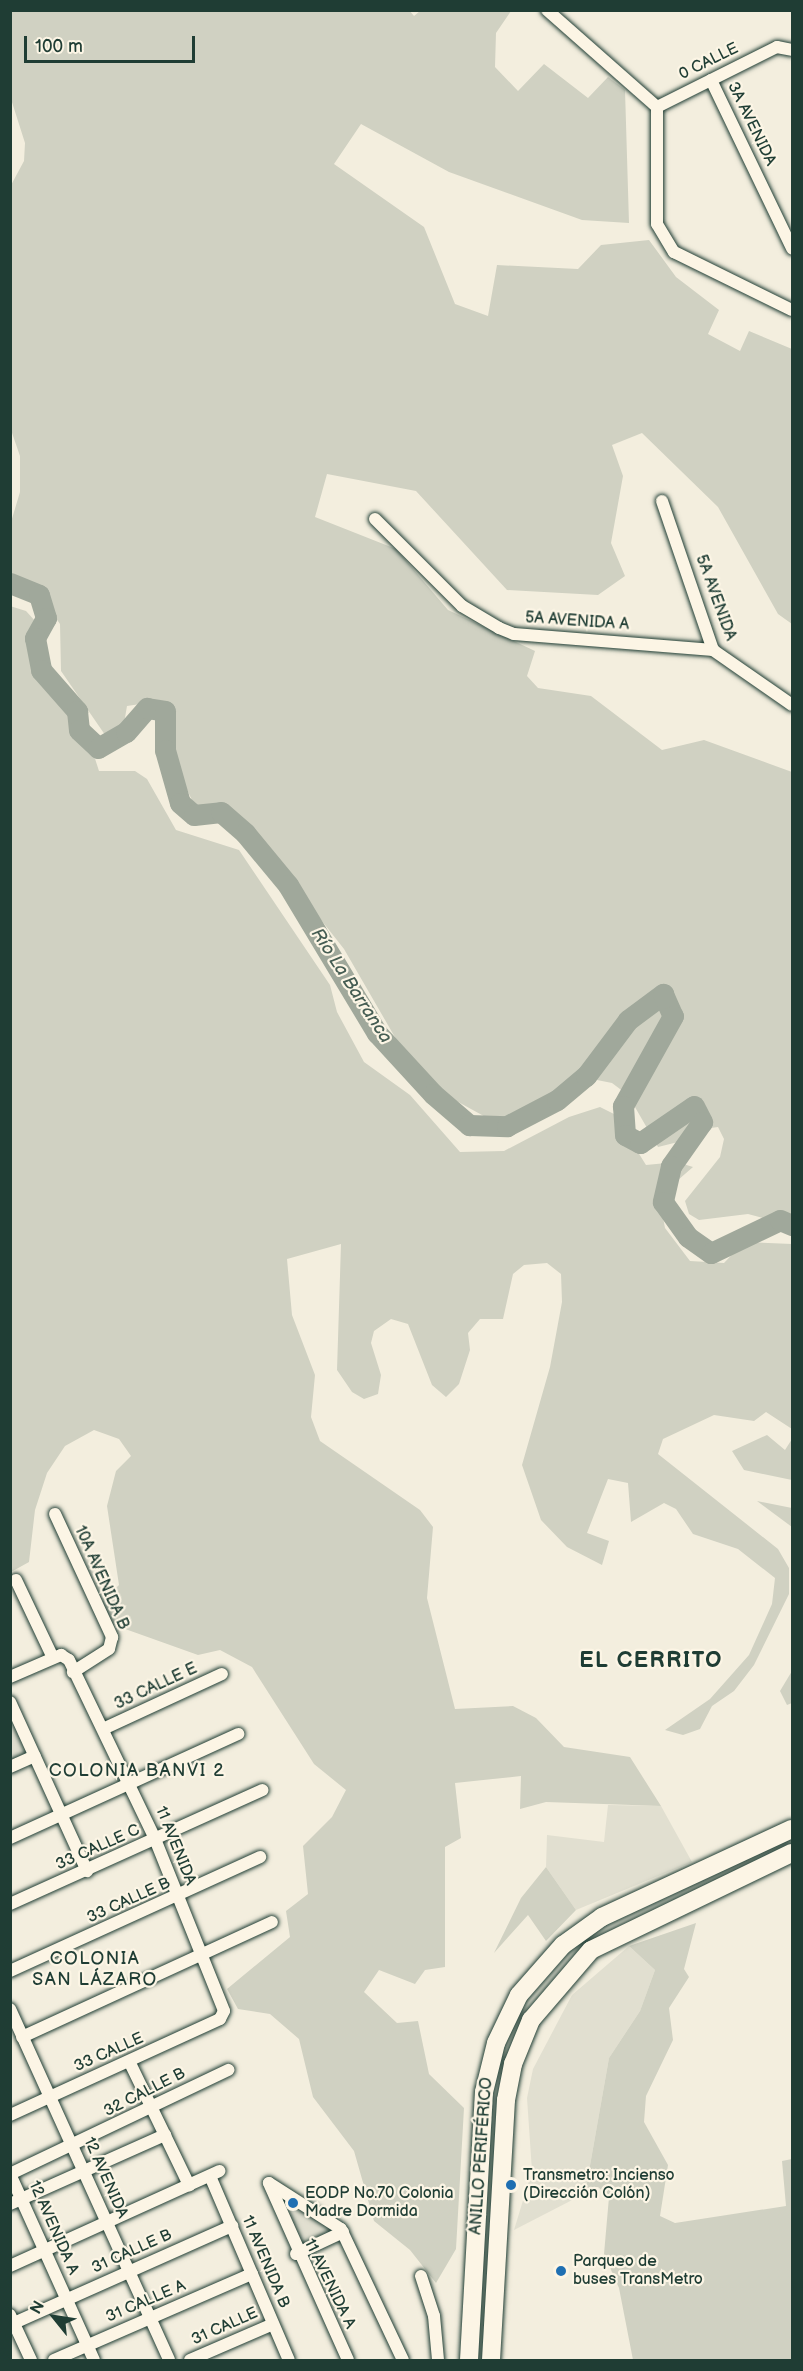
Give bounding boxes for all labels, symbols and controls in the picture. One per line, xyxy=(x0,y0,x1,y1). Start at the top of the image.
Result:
scale bar xyxy=(27,24,198,62)
text: 100 m xyxy=(35,36,83,57)
street label: 0 CALLE xyxy=(676,39,742,85)
street label: 3A AVENIDA xyxy=(722,79,780,169)
street label: 5A AVENIDA xyxy=(691,552,739,644)
street label: 5A AVENIDA A xyxy=(524,609,630,635)
water label: Río La Barranca xyxy=(306,925,396,1047)
street label: 10A AVENIDA B xyxy=(69,1523,133,1633)
district label: EL CERRITO xyxy=(579,1648,723,1674)
street label: 33 CALLE E xyxy=(112,1660,200,1714)
district label: COLONIA BANVI 2 xyxy=(49,1760,225,1782)
street label: 11 AVENIDA xyxy=(150,1804,200,1888)
street label: 33 CALLE C xyxy=(53,1821,143,1875)
street label: 33 CALLE B xyxy=(84,1874,174,1928)
district label: COLONIA SAN LÁZARO xyxy=(32,1949,158,1992)
street label: 33 CALLE xyxy=(71,2029,147,2077)
street label: 32 CALLE B xyxy=(101,2064,189,2122)
street label: ANILLO PERIFÉRICO xyxy=(467,2077,497,2235)
street label: 12 AVENIDA xyxy=(79,2134,131,2222)
place label: Transmetro: Incienso (Dirección Colón) xyxy=(523,2166,675,2204)
street label: 12 AVENIDA A xyxy=(24,2178,82,2278)
marker: Transmetro: Incienso (Dirección Colón) xyxy=(504,2178,518,2192)
place label: EODP No.70 Colonia Madre Dormida xyxy=(305,2184,454,2222)
marker: EODP No.70 Colonia Madre Dormida xyxy=(286,2196,300,2210)
street label: 11 AVENIDA B xyxy=(237,2213,293,2311)
street label: 31 CALLE B xyxy=(89,2226,175,2278)
street label: 11 AVENIDA A xyxy=(299,2236,359,2332)
place label: Parqueo de buses TransMetro xyxy=(573,2252,703,2290)
marker: Parqueo de buses TransMetro xyxy=(554,2264,568,2278)
street label: 31 CALLE A xyxy=(103,2277,189,2327)
north arrow xyxy=(24,2287,84,2347)
text: N xyxy=(27,2298,49,2318)
street label: 31 CALLE xyxy=(189,2304,261,2350)

